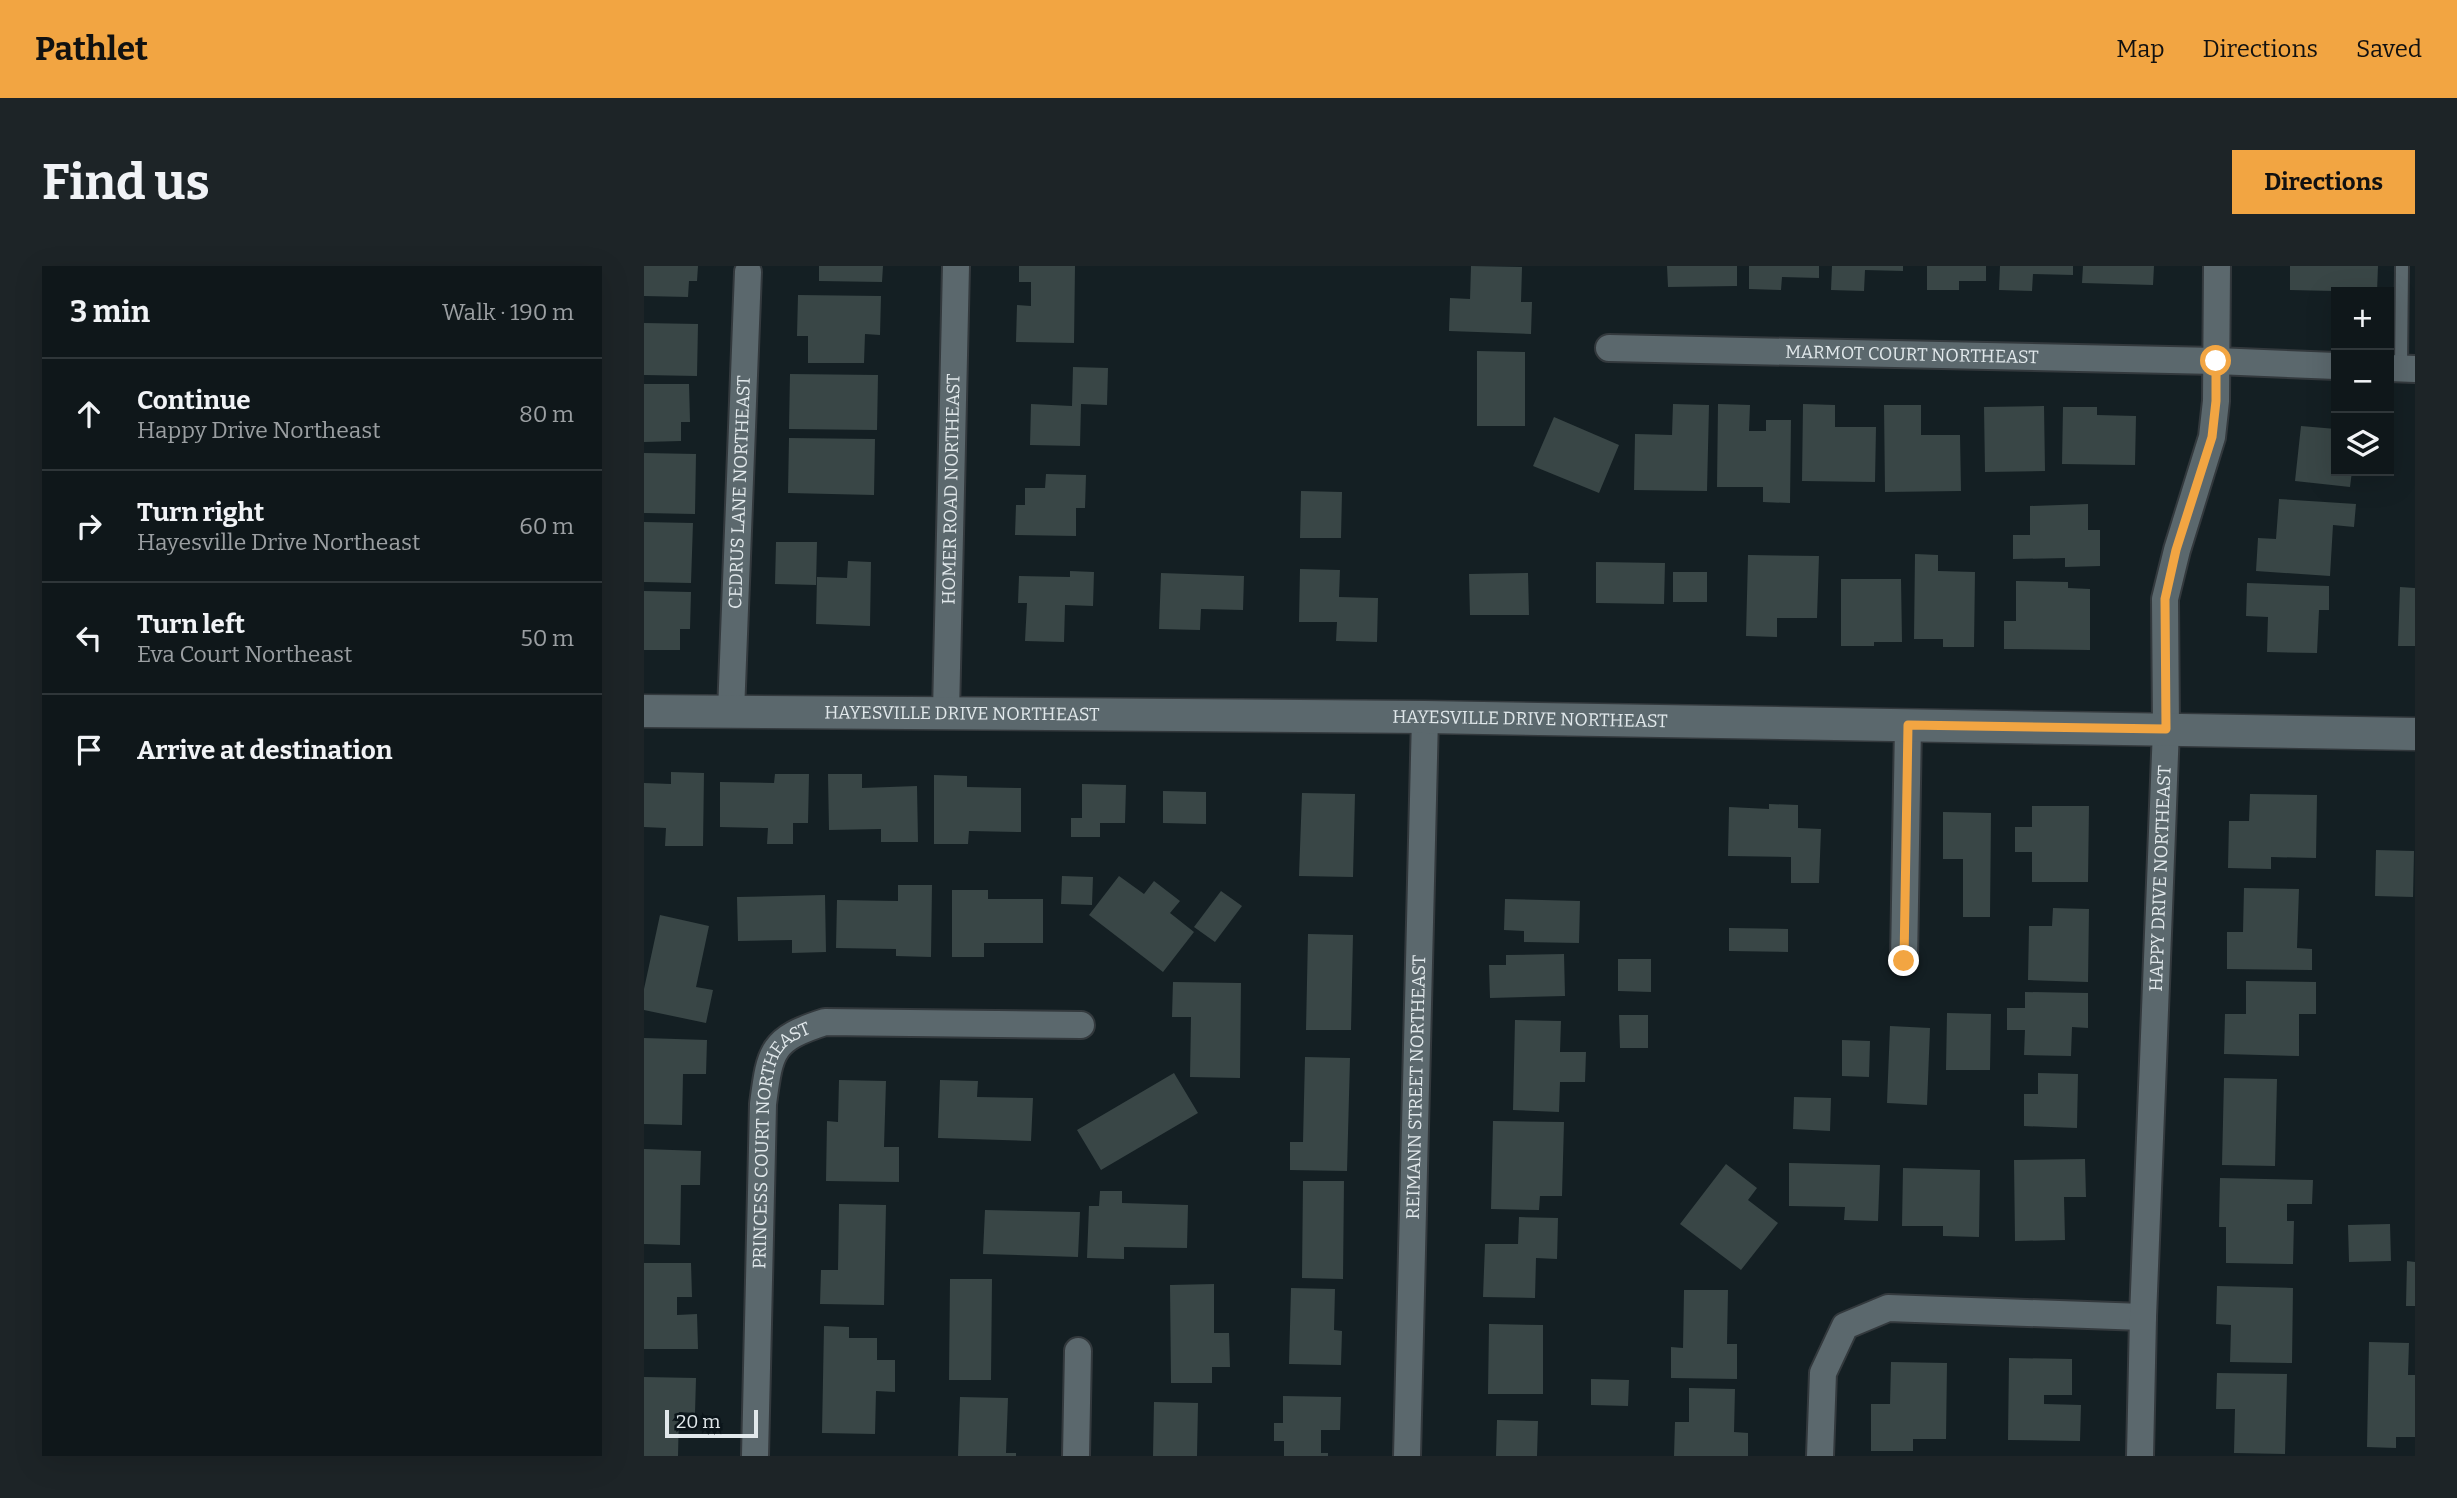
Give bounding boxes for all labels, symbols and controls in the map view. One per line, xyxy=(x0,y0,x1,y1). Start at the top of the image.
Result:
text: Pathlet xyxy=(35,29,148,69)
text: Map xyxy=(2116,35,2165,63)
text: Directions xyxy=(2203,35,2318,63)
text: Saved xyxy=(2356,35,2422,63)
button: Directions xyxy=(2232,150,2415,214)
text: Find us xyxy=(42,153,210,212)
map controls xyxy=(2331,287,2394,476)
button: + xyxy=(2331,287,2394,350)
text: 3 min xyxy=(70,294,150,330)
text: Walk · 190 m xyxy=(442,298,574,326)
street label: MARMOT COURT NORTHEAST xyxy=(1785,341,2039,368)
route start xyxy=(2200,345,2231,376)
button: − xyxy=(2331,350,2394,413)
street label: HOMER ROAD NORTHEAST xyxy=(937,373,965,605)
street label: CEDRUS LANE NORTHEAST xyxy=(724,374,755,609)
text: Continue xyxy=(137,385,251,416)
icon: ahead xyxy=(70,395,108,433)
text: 80 m xyxy=(519,400,574,428)
button: layers xyxy=(2331,413,2394,476)
text: Happy Drive Northeast xyxy=(137,416,381,444)
text: Turn right xyxy=(137,497,264,528)
icon: right xyxy=(70,507,108,545)
text: 60 m xyxy=(519,512,574,540)
text: Hayesville Drive Northeast xyxy=(137,528,420,556)
text: Turn left xyxy=(137,609,245,640)
icon: left xyxy=(70,619,108,657)
text: 50 m xyxy=(520,624,574,652)
text: Eva Court Northeast xyxy=(137,640,352,668)
street label: HAYESVILLE DRIVE NORTHEAST xyxy=(824,701,1100,726)
street label: HAYESVILLE DRIVE NORTHEAST xyxy=(1392,706,1668,732)
icon: arrive xyxy=(70,731,108,769)
text: Arrive at destination xyxy=(137,735,392,766)
street label: HAPPY DRIVE NORTHEAST xyxy=(2145,764,2176,992)
route end xyxy=(1888,945,1919,976)
street label: REIMANN STREET NORTHEAST xyxy=(1402,954,1430,1220)
street label: PRINCESS COURT NORTHEAST xyxy=(748,1017,814,1269)
scale bar xyxy=(665,1407,758,1439)
text: 20 m xyxy=(676,1410,720,1433)

